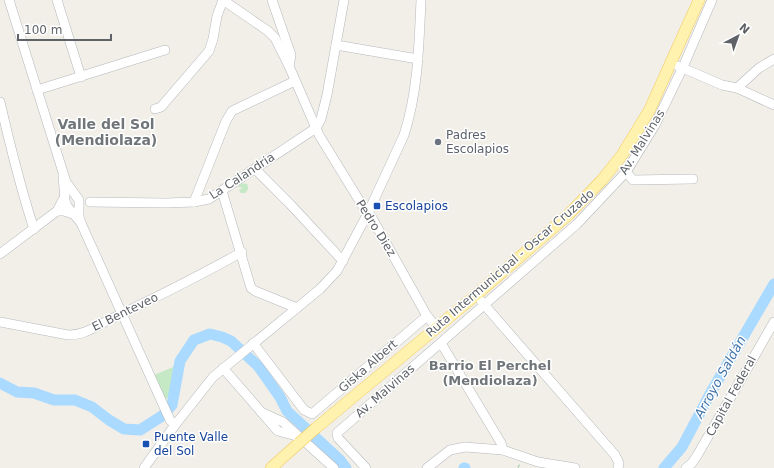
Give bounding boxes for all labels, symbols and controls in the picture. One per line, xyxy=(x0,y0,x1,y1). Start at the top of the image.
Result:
scale bar xyxy=(18,16,111,42)
north arrow xyxy=(718,16,758,56)
text: N xyxy=(736,21,752,37)
text: 100 m xyxy=(24,23,62,37)
street label: Av. Malvinas xyxy=(616,107,668,177)
district label: Valle del Sol (Mendiolaza) xyxy=(55,116,157,148)
place label: Padres Escolapios xyxy=(446,128,509,156)
marker: Padres Escolapios xyxy=(433,137,443,147)
street label: La Calandria xyxy=(207,150,277,202)
street label: Ruta Intermunicipal - Oscar Cruzado xyxy=(423,186,597,340)
street label: Pedro Diez xyxy=(353,197,399,259)
place label: Escolapios xyxy=(385,199,448,213)
marker: Escolapios xyxy=(372,201,382,211)
street label: El Benteveo xyxy=(90,290,160,334)
water label: Arroyo Saldán xyxy=(691,333,749,422)
street label: Giska Albert xyxy=(336,337,400,395)
street label: Capital Federal xyxy=(703,353,759,439)
district label: Barrio El Perchel (Mendiolaza) xyxy=(429,358,551,388)
street label: Av. Malvinas xyxy=(352,361,418,421)
place label: Puente Valle del Sol xyxy=(154,430,228,458)
marker: Puente Valle del Sol xyxy=(141,439,151,449)

